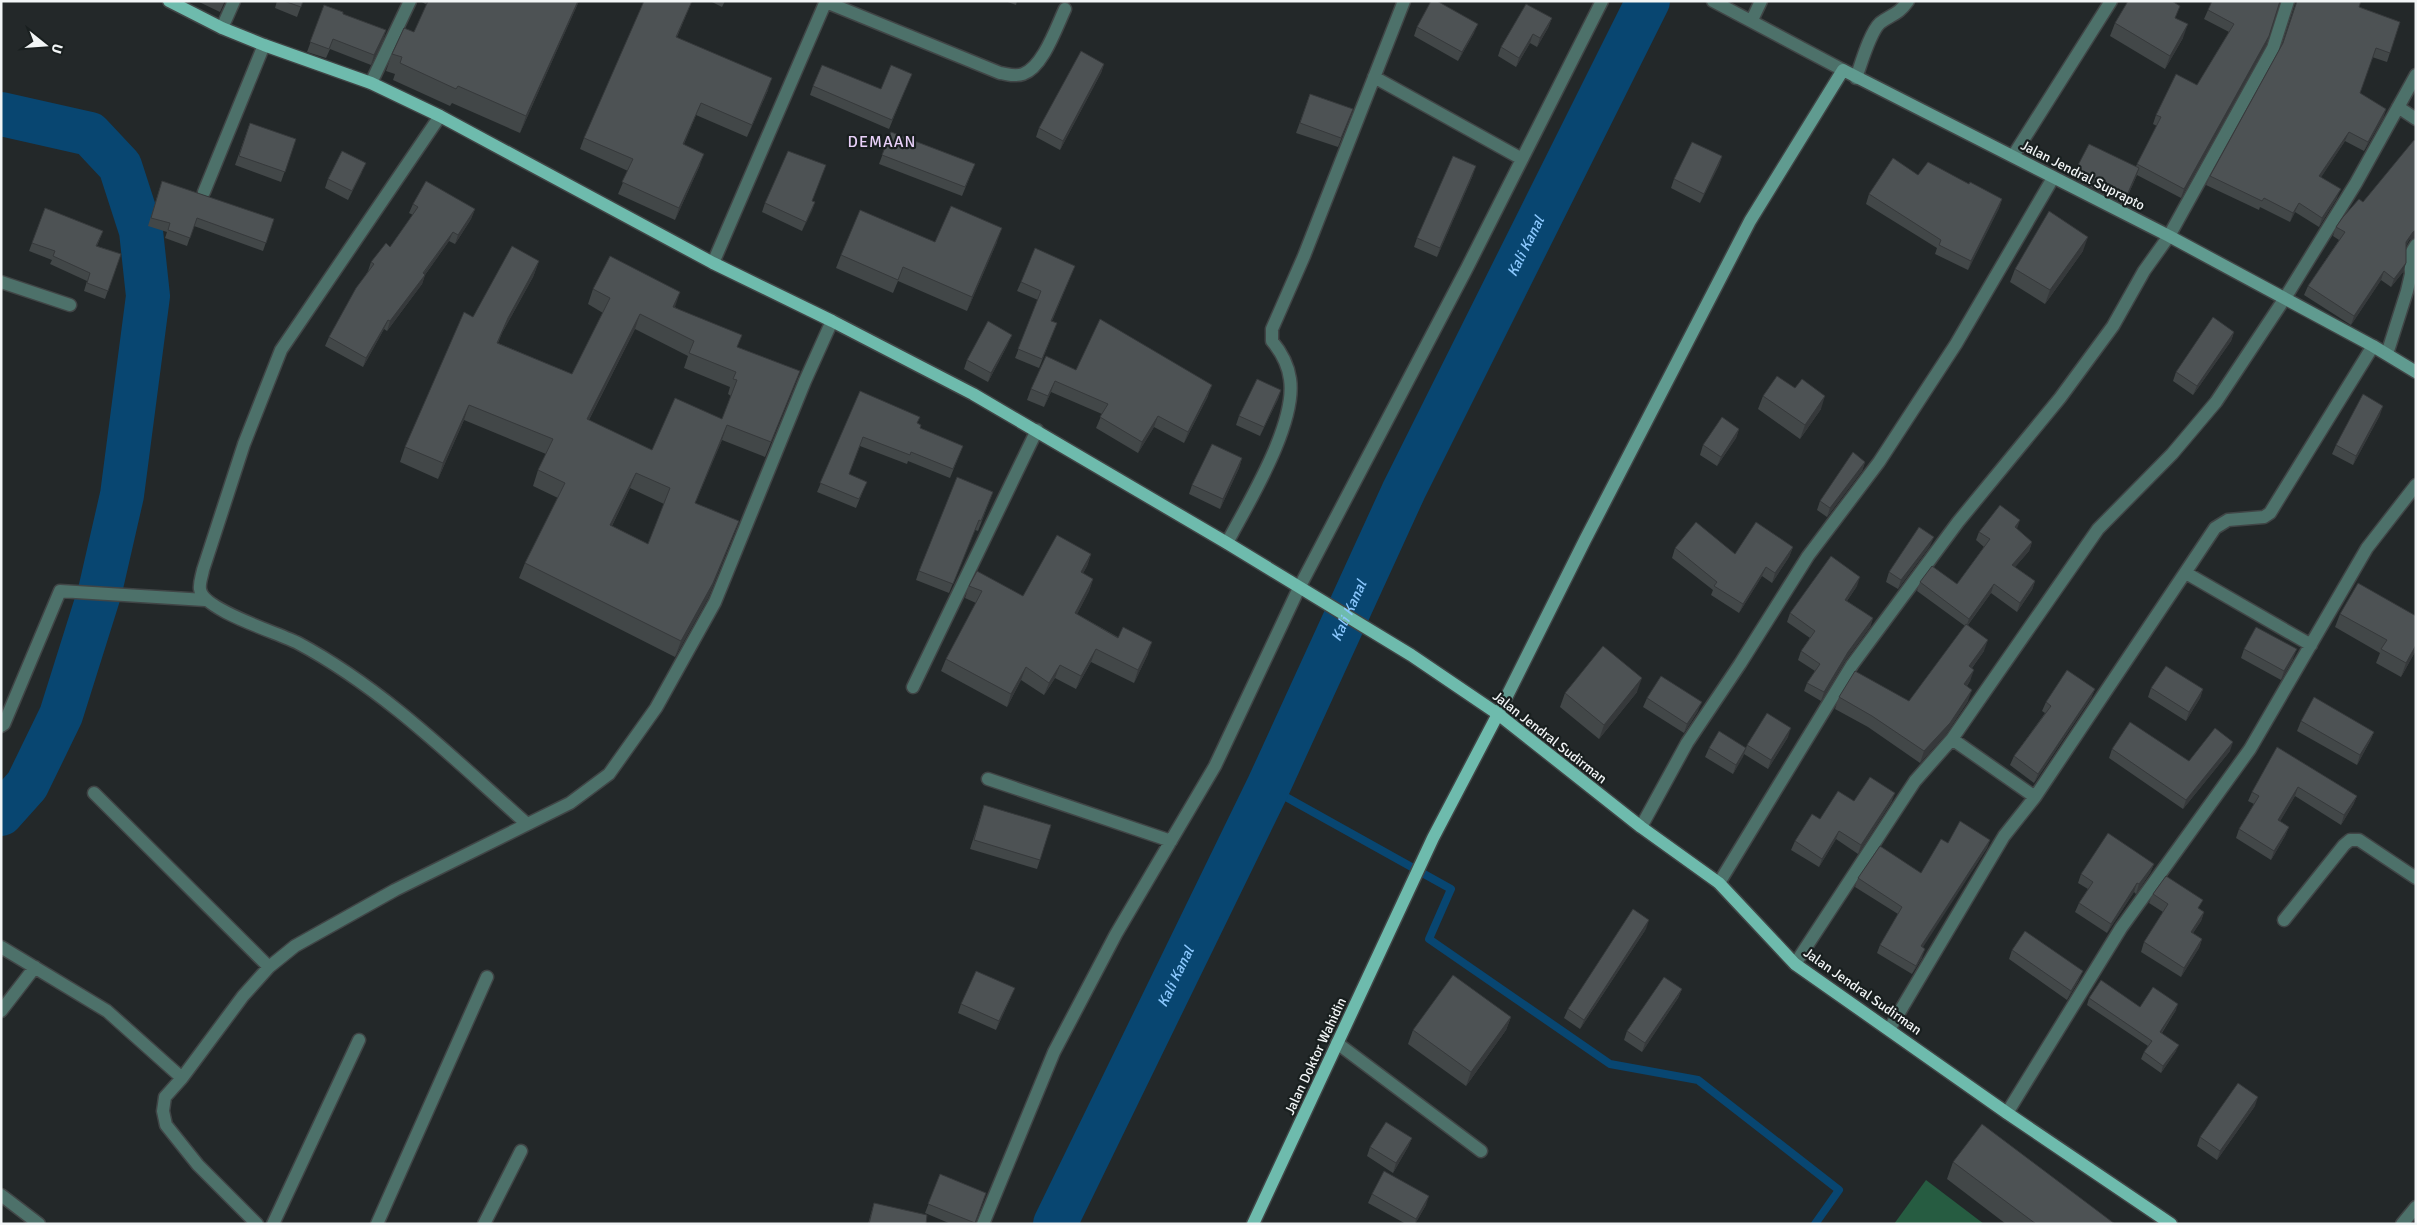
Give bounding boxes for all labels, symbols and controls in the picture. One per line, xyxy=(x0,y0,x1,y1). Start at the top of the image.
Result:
north arrow xyxy=(20,20,70,70)
text: U xyxy=(47,42,66,56)
district label: DEMAAN xyxy=(848,132,916,152)
street label: Jalan Jendral Suprapto xyxy=(2018,137,2148,214)
water label: Kali Kanal xyxy=(1503,212,1549,280)
water label: Kali Kanal xyxy=(1327,576,1371,644)
street label: Jalan Jendral Sudirman xyxy=(1489,688,1610,787)
water label: Kali Kanal xyxy=(1153,942,1199,1010)
street label: Jalan Jendral Sudirman xyxy=(1800,944,1925,1039)
street label: Jalan Doktor Wahidin xyxy=(1281,995,1350,1118)

